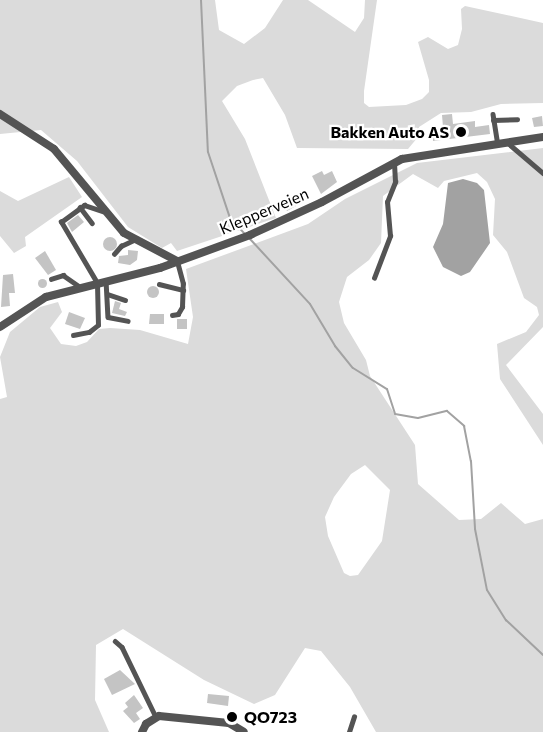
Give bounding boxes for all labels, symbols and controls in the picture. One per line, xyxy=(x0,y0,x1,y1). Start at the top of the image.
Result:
place label: Bakken Auto AS xyxy=(330,122,449,142)
marker: Bakken Auto AS xyxy=(454,125,468,139)
street label: Klepperveien xyxy=(216,184,312,238)
place label: QO723 xyxy=(244,707,297,727)
marker: QO723 xyxy=(225,710,239,724)

